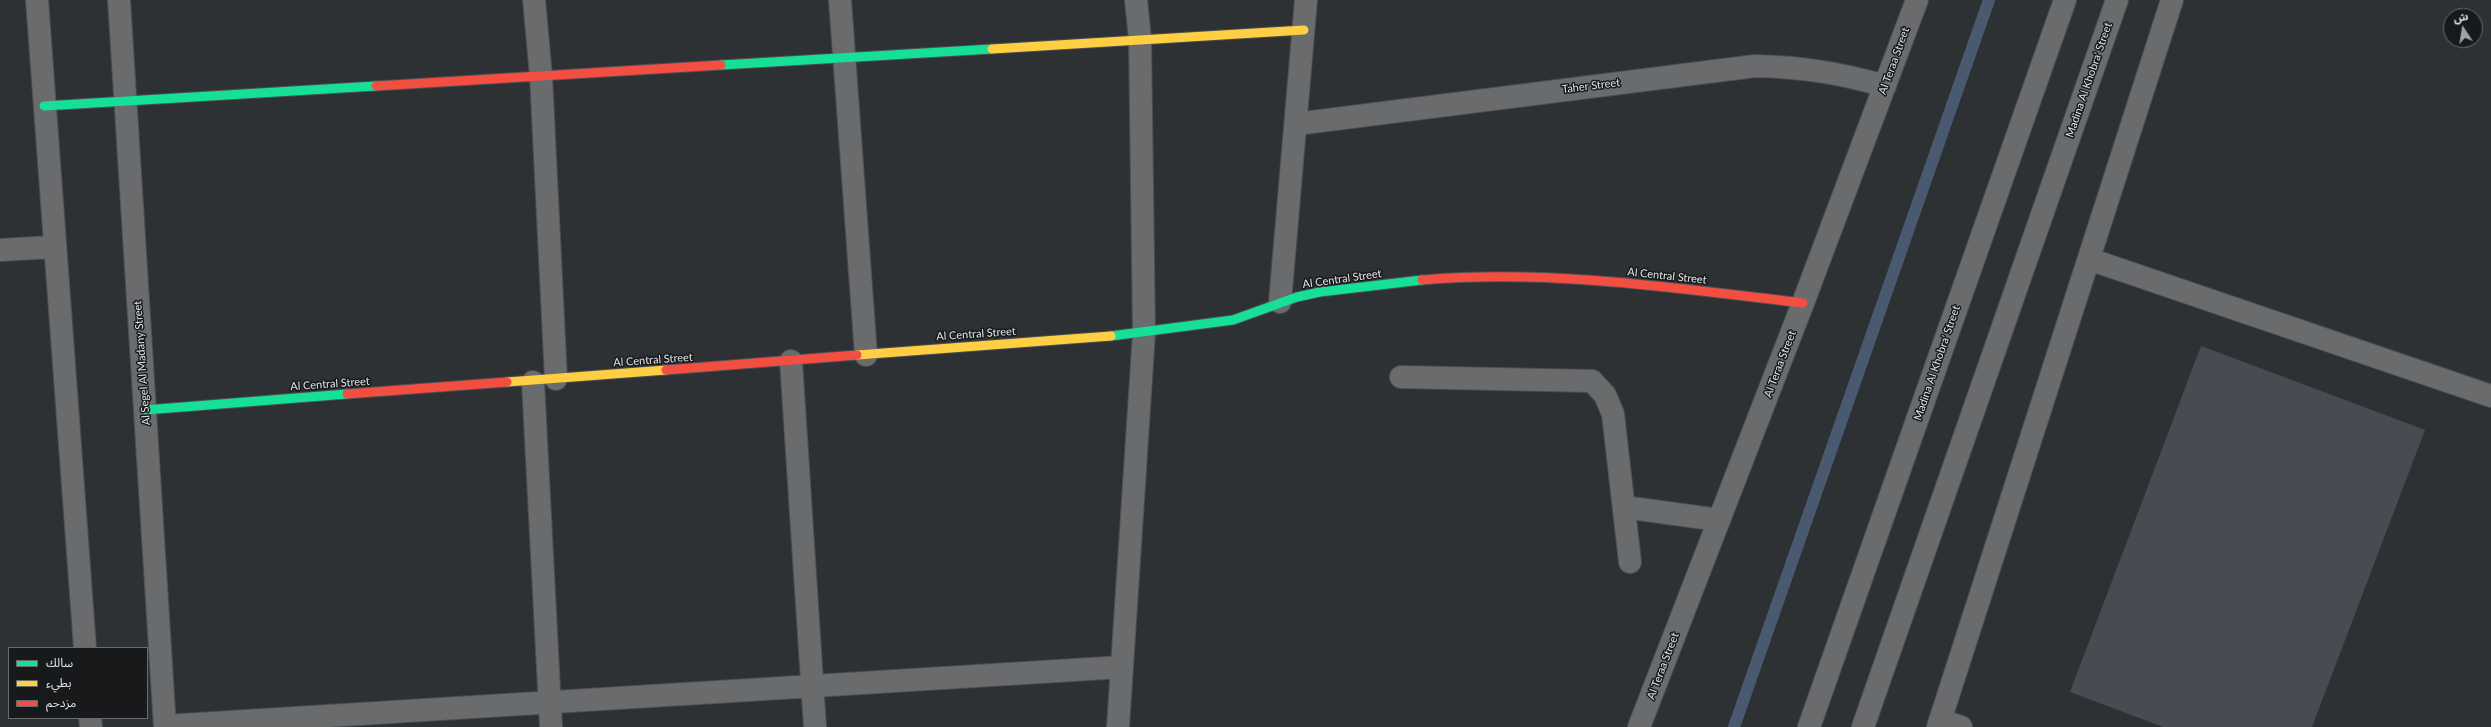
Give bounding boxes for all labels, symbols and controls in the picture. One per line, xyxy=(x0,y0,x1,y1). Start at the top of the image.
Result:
north arrow xyxy=(2443,8,2483,48)
text: ش xyxy=(2452,9,2469,25)
street label: Madina Al Khobra' Street xyxy=(2063,21,2115,139)
street label: Al Teraa Street xyxy=(1876,26,1912,96)
street label: Taher Street xyxy=(1561,76,1621,96)
street label: Al Central Street xyxy=(1627,265,1707,287)
street label: Al Central Street xyxy=(1302,267,1382,291)
street label: Al Segel Al Madany Street xyxy=(131,300,153,426)
street label: Madina Al Khobra' Street xyxy=(1911,304,1963,422)
street label: Al Central Street xyxy=(936,325,1016,343)
street label: Al Teraa Street xyxy=(1761,329,1799,399)
street label: Al Central Street xyxy=(613,351,693,369)
street label: Al Central Street xyxy=(290,375,370,393)
street label: Al Teraa Street xyxy=(1644,631,1682,701)
legend xyxy=(8,647,148,719)
text: سالك xyxy=(46,655,73,670)
text: بطيء xyxy=(46,675,72,690)
text: مزدحم xyxy=(46,695,76,710)

